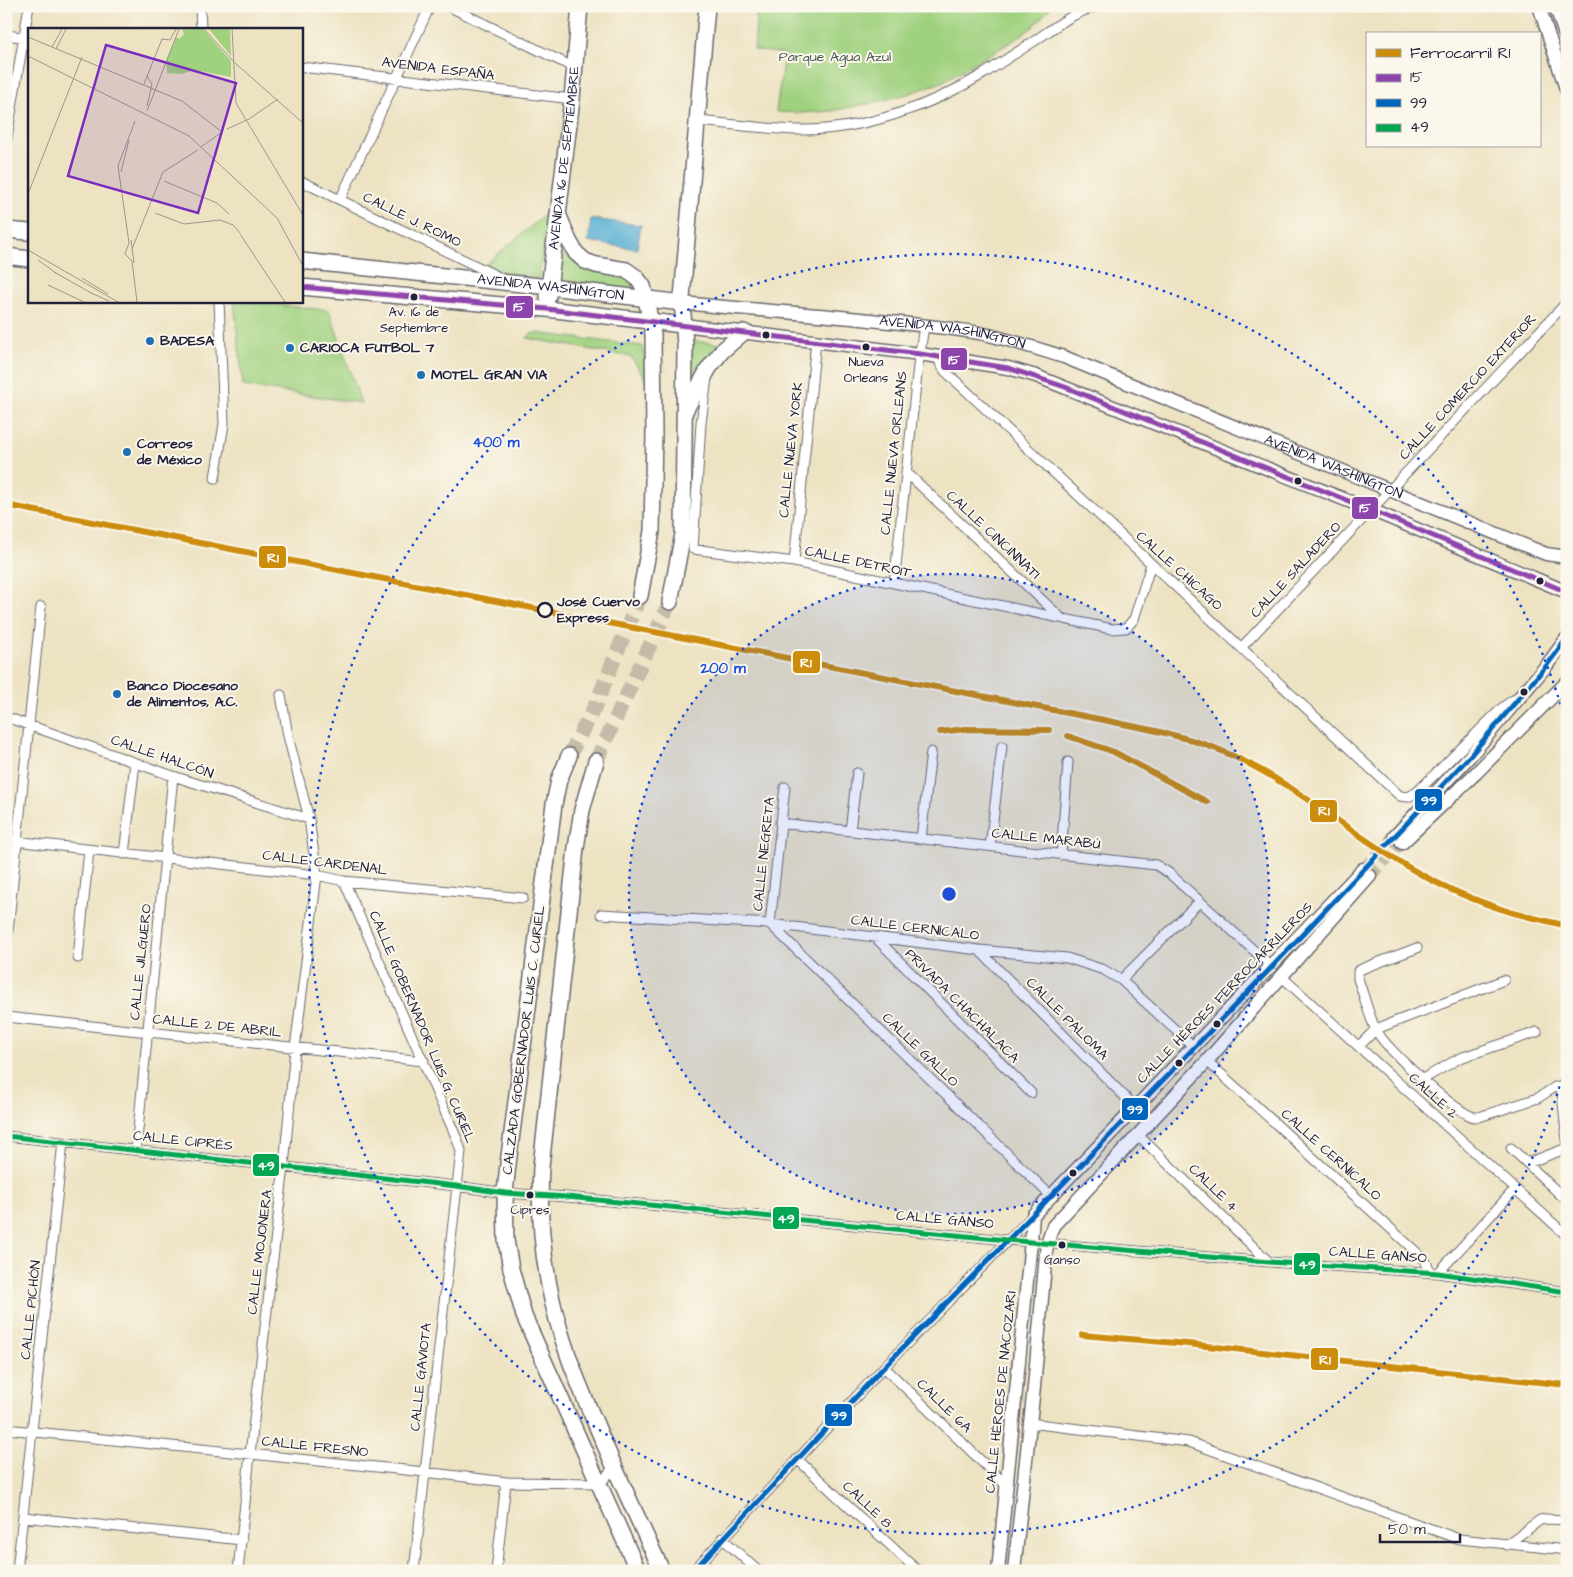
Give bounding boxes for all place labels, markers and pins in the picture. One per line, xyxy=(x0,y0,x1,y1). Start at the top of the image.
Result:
marker: Av. 16 de Septiembre xyxy=(409,292,419,302)
place label: Av. 16 de Septiembre xyxy=(380,303,448,337)
unlabelled marker xyxy=(761,330,771,340)
place label: BADESA xyxy=(160,331,215,351)
marker: BADESA xyxy=(144,335,156,347)
place label: CARIOCA FUTBOL 7 xyxy=(300,338,435,358)
marker: CARIOCA FUTBOL 7 xyxy=(284,342,296,354)
marker: Nueva Orleans xyxy=(861,342,871,352)
place label: Nueva Orleans xyxy=(844,353,889,387)
place label: MOTEL GRAN VIA xyxy=(431,365,548,385)
marker: MOTEL GRAN VIA xyxy=(415,369,427,381)
place label: Correos de México xyxy=(136,434,202,470)
marker: Correos de México xyxy=(121,446,133,458)
unlabelled marker xyxy=(1293,476,1303,486)
unlabelled marker xyxy=(1535,576,1545,586)
place label: José Cuervo Express xyxy=(556,592,640,628)
marker: José Cuervo Express xyxy=(537,602,553,618)
place label: Banco Diocesano de Alimentos, A.C. xyxy=(126,676,238,712)
unlabelled marker xyxy=(1519,687,1529,697)
marker: Banco Diocesano de Alimentos, A.C. xyxy=(111,688,123,700)
centre of rings xyxy=(940,885,958,903)
unlabelled marker xyxy=(1212,1019,1222,1029)
unlabelled marker xyxy=(1174,1058,1184,1068)
unlabelled marker xyxy=(1068,1168,1078,1178)
marker: Cipres xyxy=(525,1190,535,1200)
place label: Cipres xyxy=(510,1201,550,1219)
marker: Ganso xyxy=(1057,1240,1067,1250)
place label: Ganso xyxy=(1044,1251,1081,1269)

